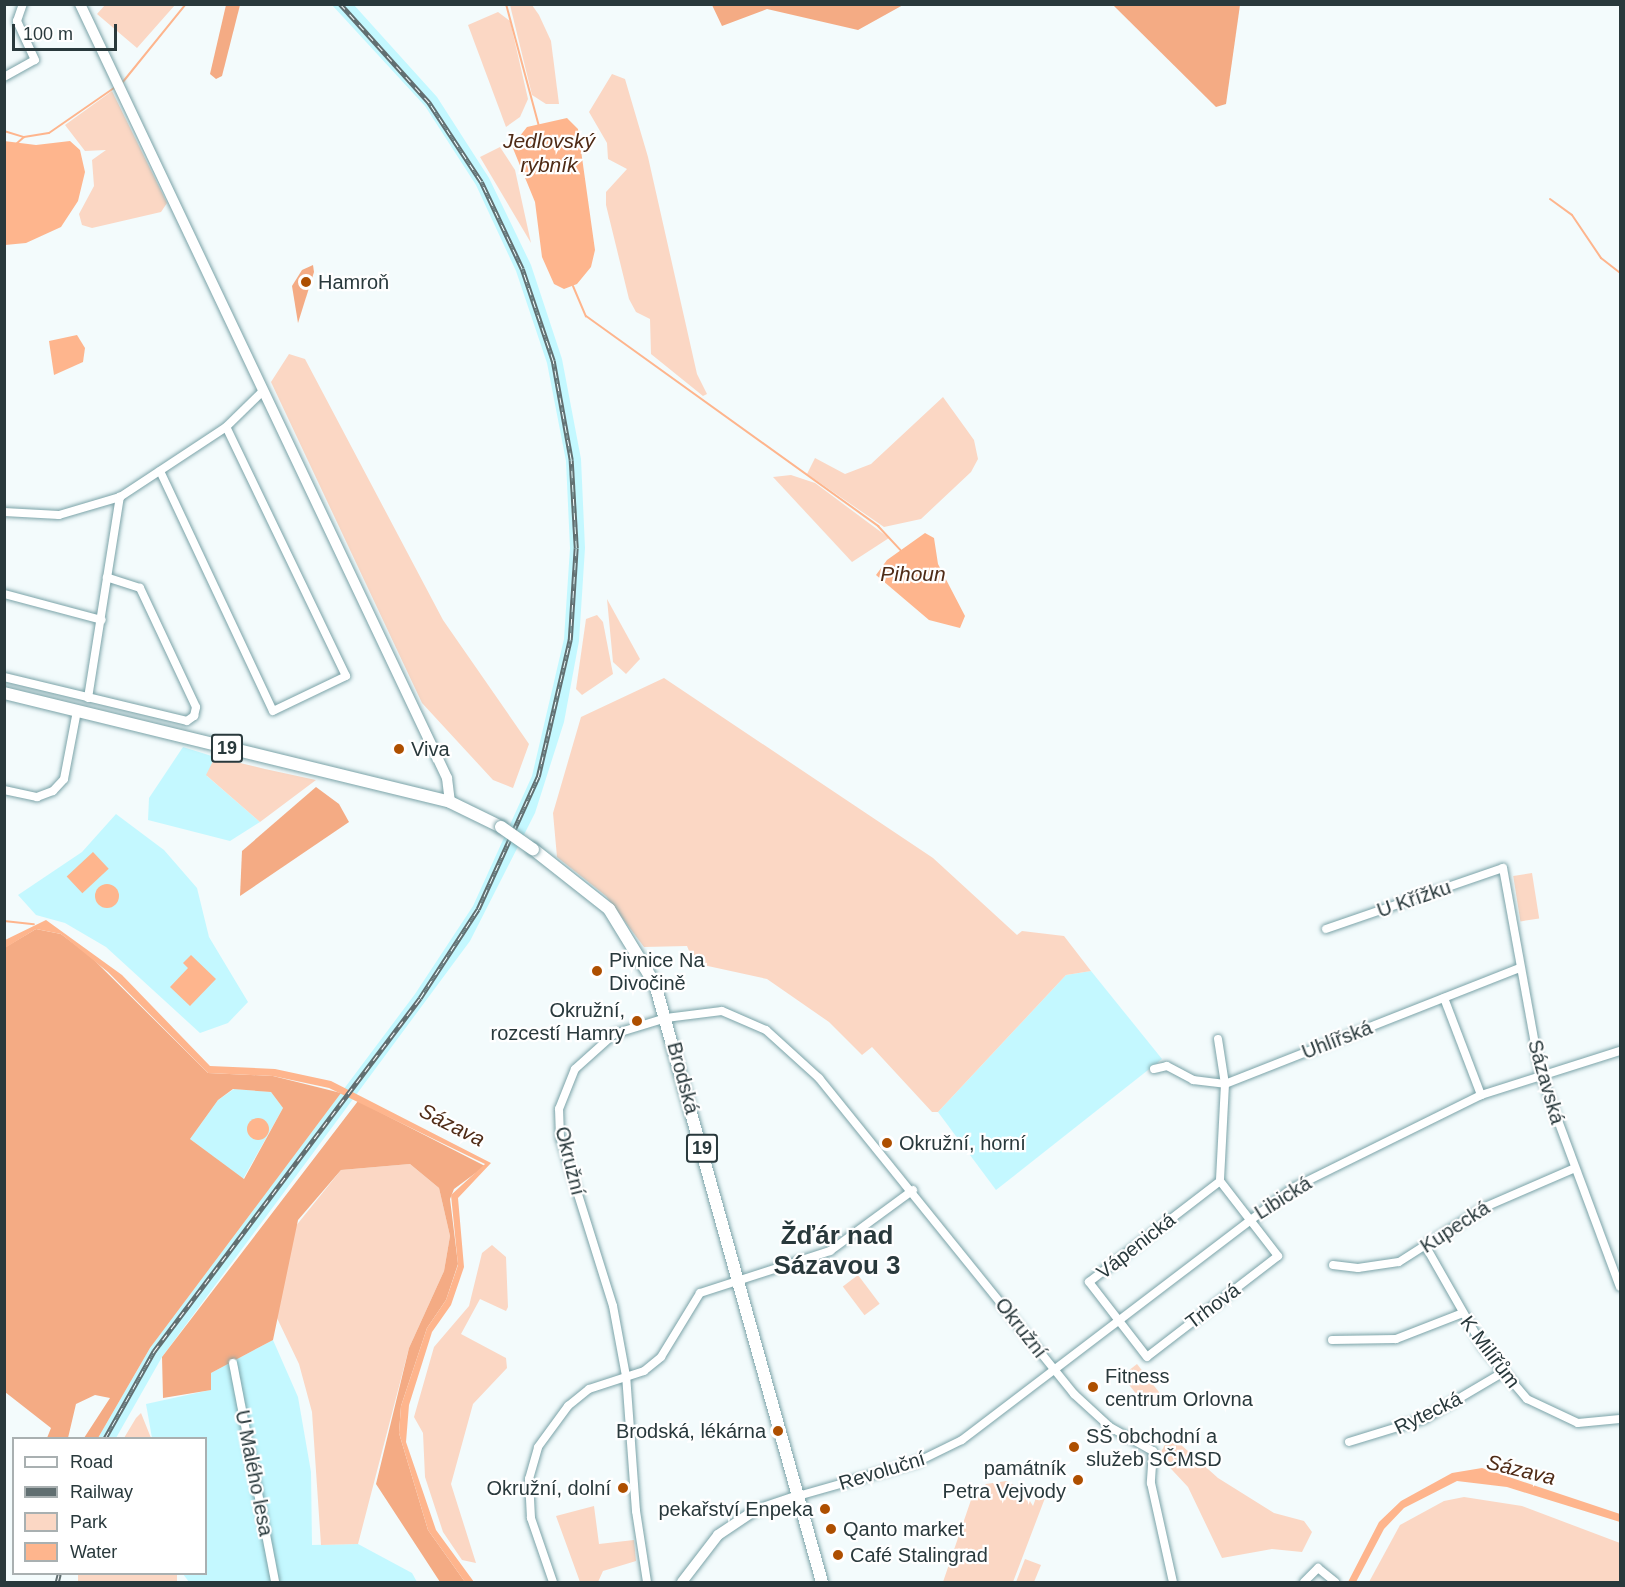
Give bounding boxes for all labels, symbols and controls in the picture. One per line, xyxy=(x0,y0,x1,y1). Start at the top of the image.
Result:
scale bar xyxy=(15,12,120,50)
text: 100 m xyxy=(23,24,73,44)
water label: Jedlovský rybník xyxy=(503,128,595,178)
place label: Hamroň xyxy=(318,270,389,294)
marker: Hamroň xyxy=(299,275,313,289)
water label: Pihoun xyxy=(880,561,946,587)
road number: 19 xyxy=(210,733,244,763)
place label: Viva xyxy=(411,737,450,761)
marker: Viva xyxy=(392,742,406,756)
street label: U Křížku xyxy=(1374,875,1454,923)
place label: Pivnice Na Divočině xyxy=(609,948,705,995)
marker: Pivnice Na Divočině xyxy=(590,964,604,978)
place label: Okružní, rozcestí Hamry xyxy=(491,998,625,1045)
marker: Okružní, rozcestí Hamry xyxy=(630,1014,644,1028)
street label: Uhlířská xyxy=(1298,1016,1376,1064)
street label: Sázavská xyxy=(1523,1037,1569,1127)
street label: Brodská xyxy=(662,1039,704,1117)
water label: Sázava xyxy=(415,1098,489,1152)
street label: Okružní xyxy=(550,1124,590,1198)
place label: Okružní, horní xyxy=(899,1131,1026,1155)
road number: 19 xyxy=(686,1133,718,1163)
marker: Okružní, horní xyxy=(880,1136,894,1150)
street label: Libická xyxy=(1250,1171,1316,1225)
street label: Kupecká xyxy=(1416,1196,1494,1258)
street label: Vápenická xyxy=(1092,1208,1180,1284)
district label: Žďár nad Sázavou 3 xyxy=(773,1220,901,1282)
street label: Trhová xyxy=(1181,1278,1245,1334)
street label: Okružní xyxy=(990,1293,1052,1363)
street label: K Milířům xyxy=(1455,1311,1525,1393)
place label: Fitness centrum Orlovna xyxy=(1105,1364,1253,1411)
marker: Fitness centrum Orlovna xyxy=(1086,1380,1100,1394)
street label: Rytecká xyxy=(1390,1386,1466,1440)
street label: U Malého lesa xyxy=(230,1408,278,1538)
place label: Brodská, lékárna xyxy=(616,1419,766,1443)
marker: Brodská, lékárna xyxy=(771,1424,785,1438)
place label: SŠ obchodní a služeb SČMSD xyxy=(1086,1424,1222,1471)
legend xyxy=(12,1437,207,1575)
marker: SŠ obchodní a služeb SČMSD xyxy=(1067,1440,1081,1454)
street label: Revoluční xyxy=(836,1447,928,1495)
water label: Sázava xyxy=(1484,1449,1558,1491)
text: Road xyxy=(70,1452,113,1472)
place label: památník Petra Vejvody xyxy=(943,1456,1066,1503)
marker: památník Petra Vejvody xyxy=(1071,1473,1085,1487)
place label: Okružní, dolní xyxy=(486,1476,611,1500)
marker: Okružní, dolní xyxy=(616,1481,630,1495)
text: Railway xyxy=(70,1482,133,1502)
place label: pekařství Enpeka xyxy=(658,1497,813,1521)
marker: pekařství Enpeka xyxy=(818,1502,832,1516)
text: Park xyxy=(70,1512,107,1532)
place label: Qanto market xyxy=(843,1517,964,1541)
marker: Qanto market xyxy=(824,1522,838,1536)
text: Water xyxy=(70,1542,117,1562)
place label: Café Stalingrad xyxy=(850,1543,988,1567)
marker: Café Stalingrad xyxy=(831,1548,845,1562)

